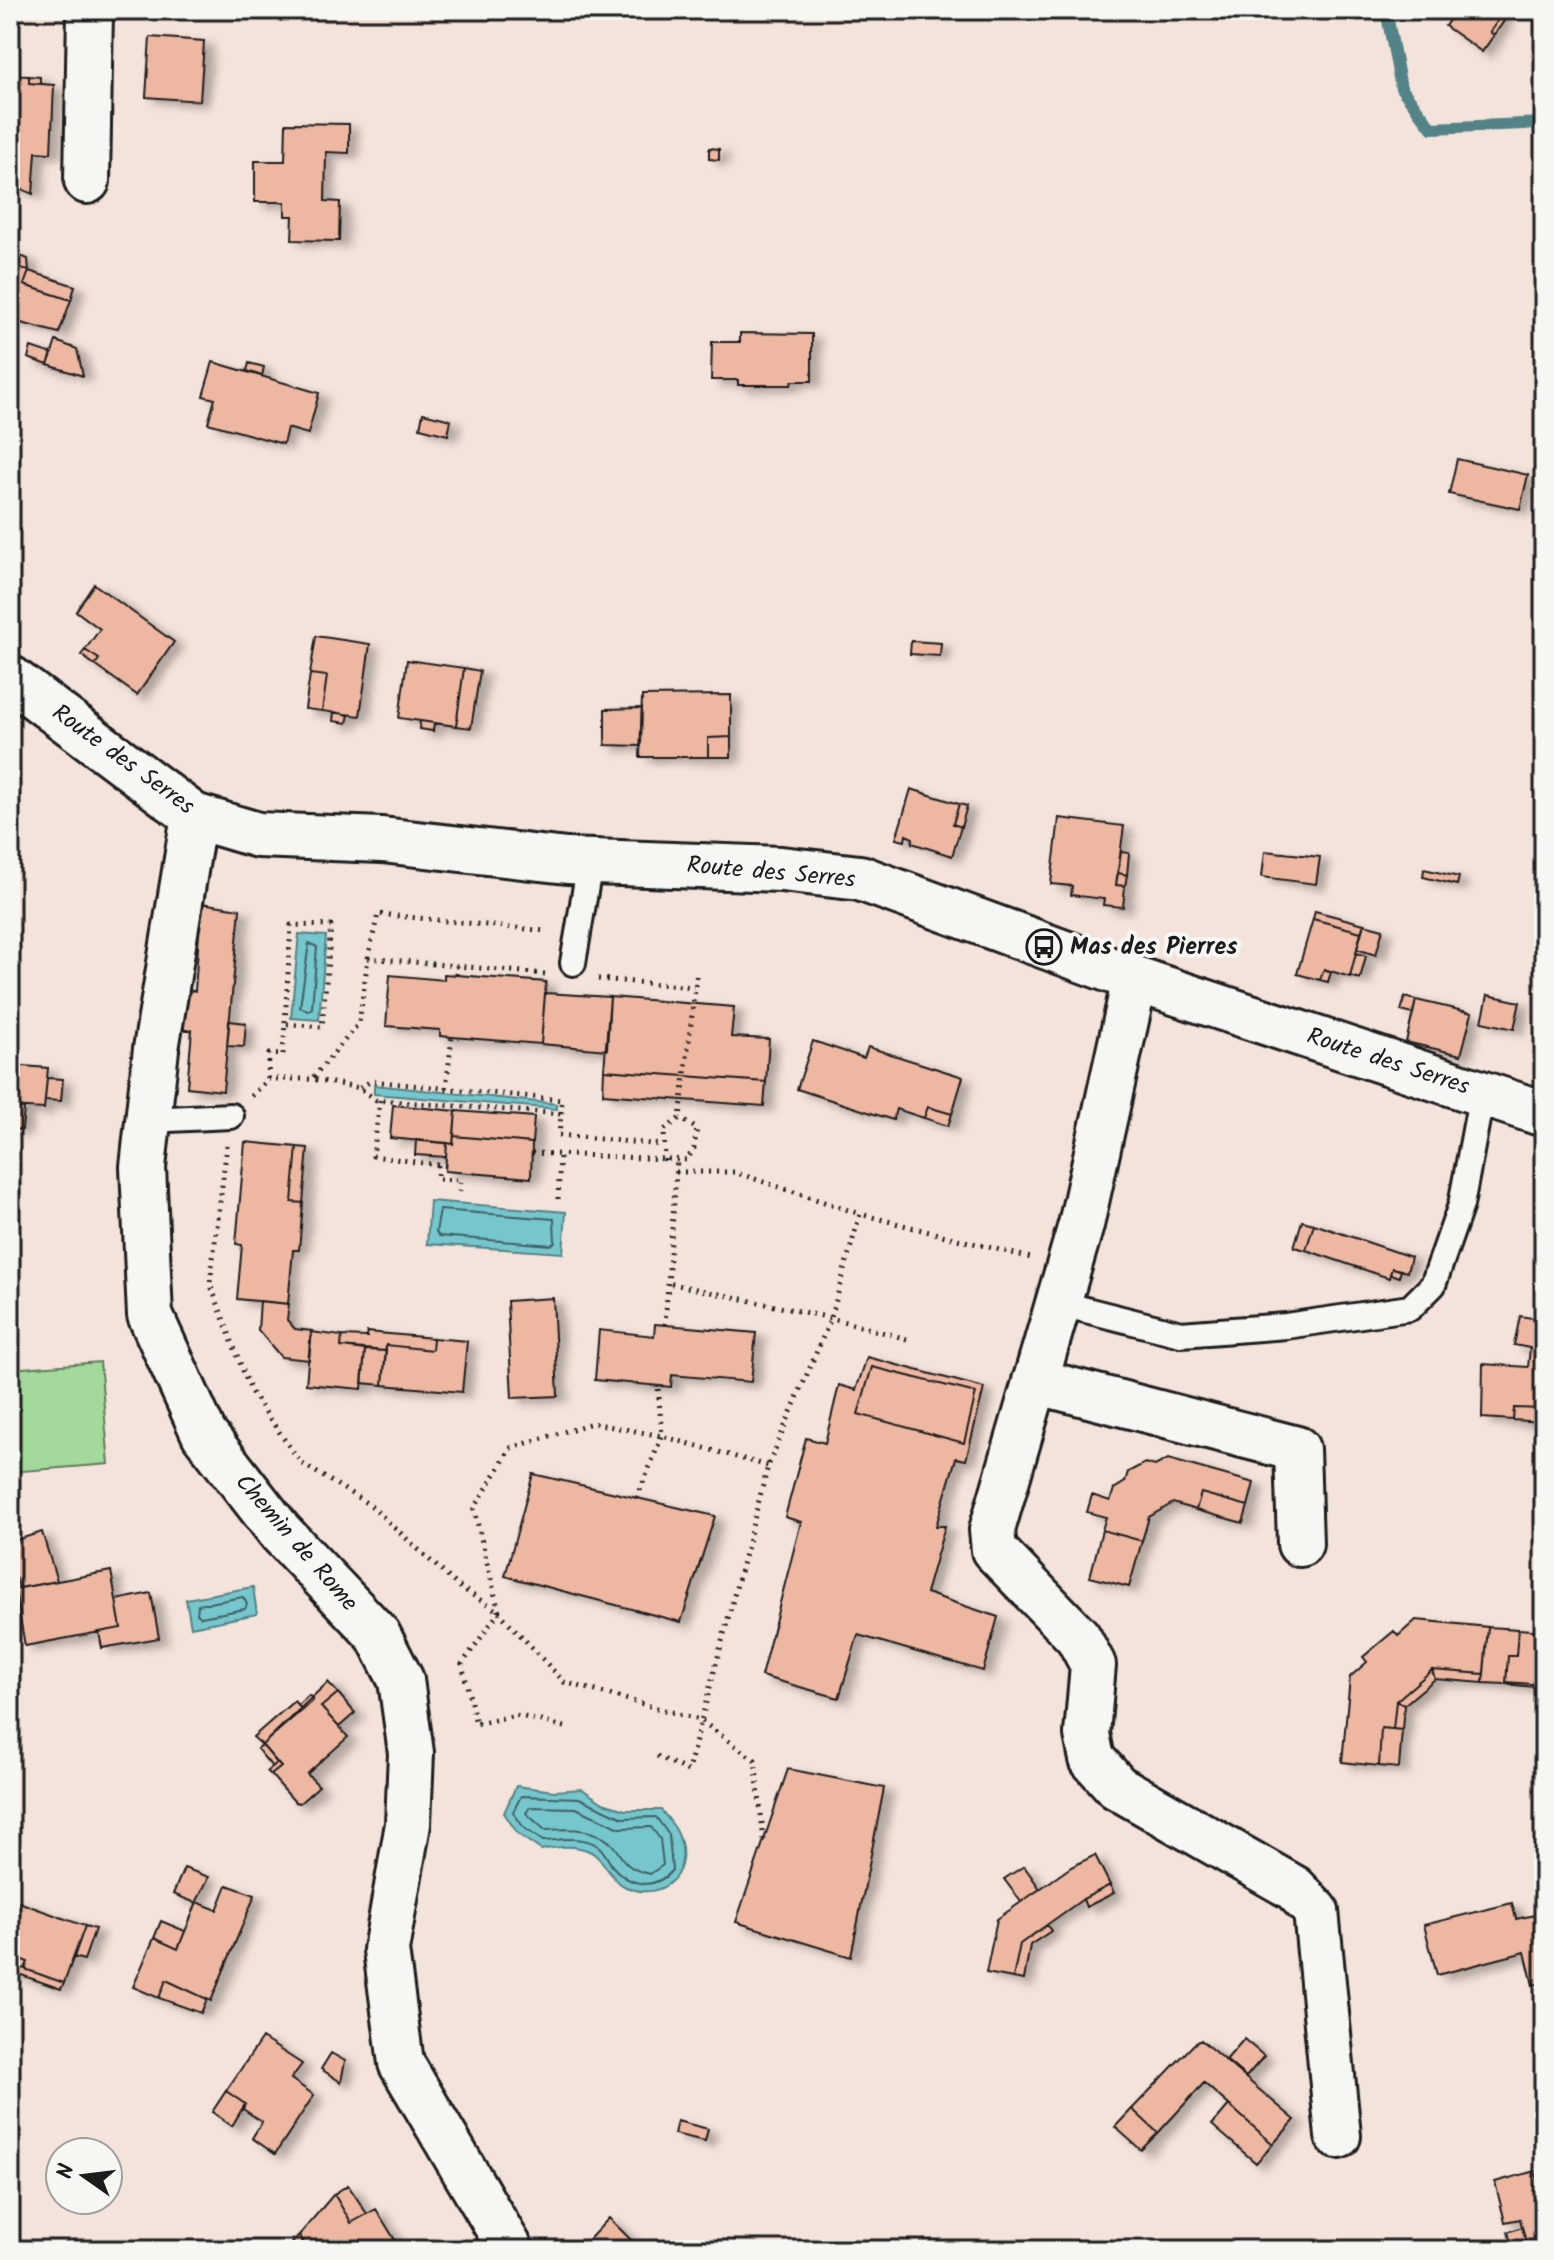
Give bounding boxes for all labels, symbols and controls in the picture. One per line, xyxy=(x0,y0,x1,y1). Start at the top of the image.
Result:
street label: Route des Serres xyxy=(43,694,203,826)
street label: Route des Serres xyxy=(685,846,857,900)
bus stop icon: Mas des Pierres xyxy=(1025,928,1063,966)
place label: Mas des Pierres xyxy=(1070,928,1237,967)
street label: Route des Serres xyxy=(1301,1017,1475,1107)
street label: Chemin de Rome xyxy=(225,1465,367,1621)
north arrow xyxy=(44,2136,124,2216)
text: N xyxy=(48,2161,86,2183)

